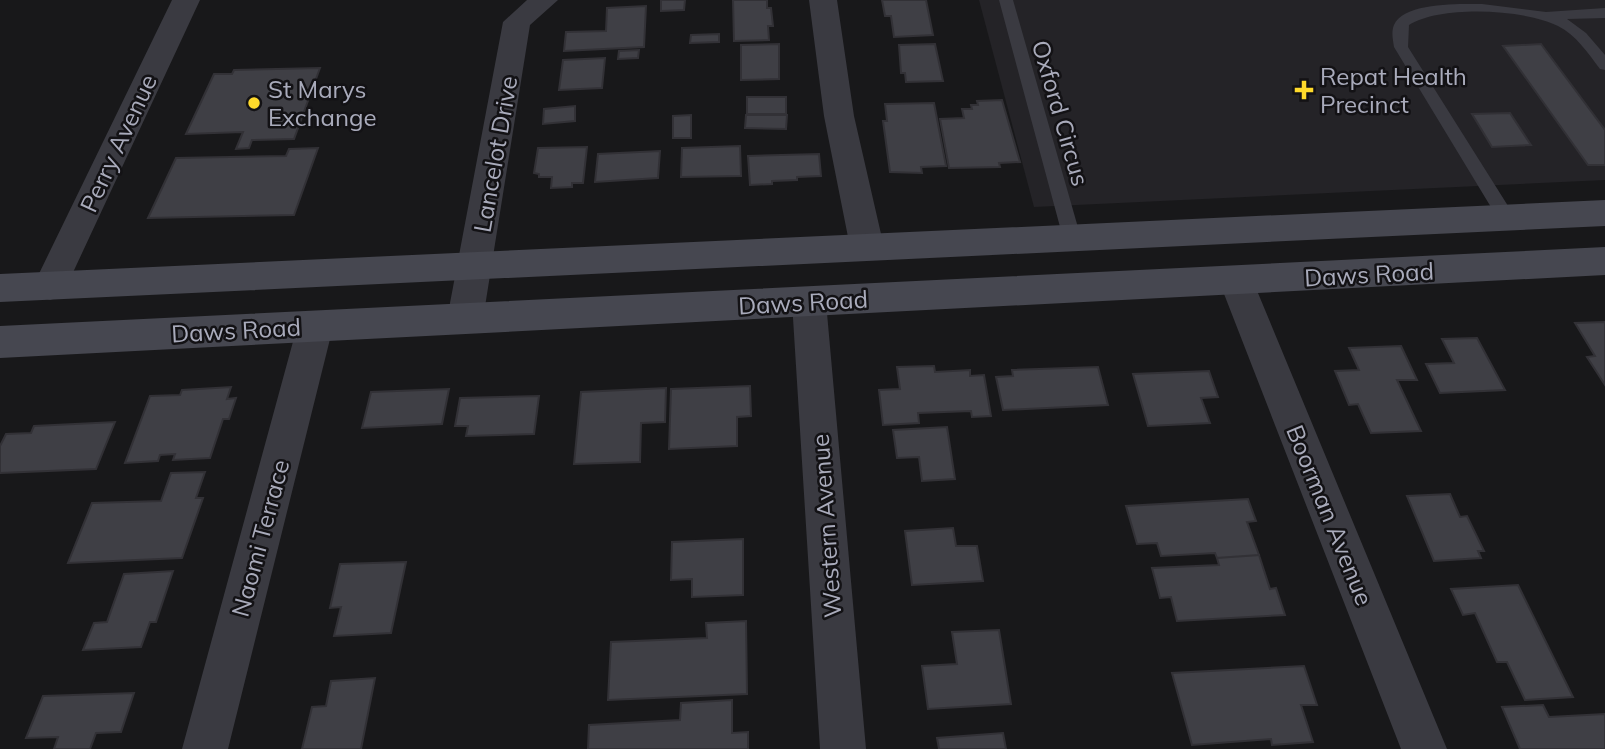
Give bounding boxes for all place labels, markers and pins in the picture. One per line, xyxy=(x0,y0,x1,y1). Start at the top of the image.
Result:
place label: Repat Health Precinct xyxy=(1320,61,1467,119)
place label: St Marys Exchange xyxy=(268,74,377,132)
marker: Repat Health Precinct xyxy=(1294,80,1314,100)
marker: St Marys Exchange xyxy=(246,95,262,111)

